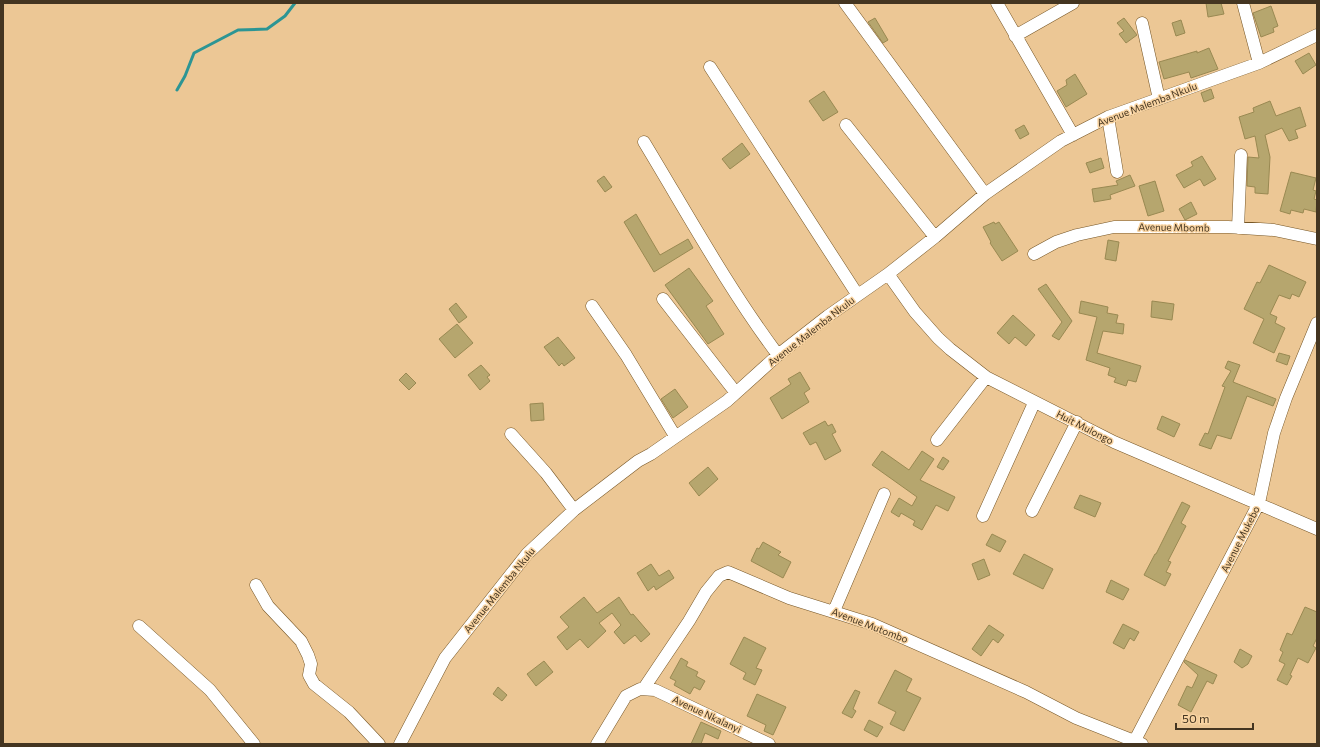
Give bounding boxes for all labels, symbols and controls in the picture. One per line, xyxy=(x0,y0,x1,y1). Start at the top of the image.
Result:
street label: Avenue Malemba Nkulu xyxy=(1095,79,1199,129)
street label: Avenue Mbomb xyxy=(1138,220,1210,234)
street label: Avenue Malemba Nkulu xyxy=(765,294,857,368)
street label: Huit Mulongo xyxy=(1055,408,1116,447)
street label: Avenue Mukebo xyxy=(1218,504,1262,574)
street label: Avenue Malemba Nkulu xyxy=(461,545,537,635)
street label: Avenue Mutombo xyxy=(830,605,910,645)
street label: Avenue Nkalanyi xyxy=(671,693,743,735)
scale bar xyxy=(1176,705,1253,731)
text: 50 m xyxy=(1182,711,1210,725)

